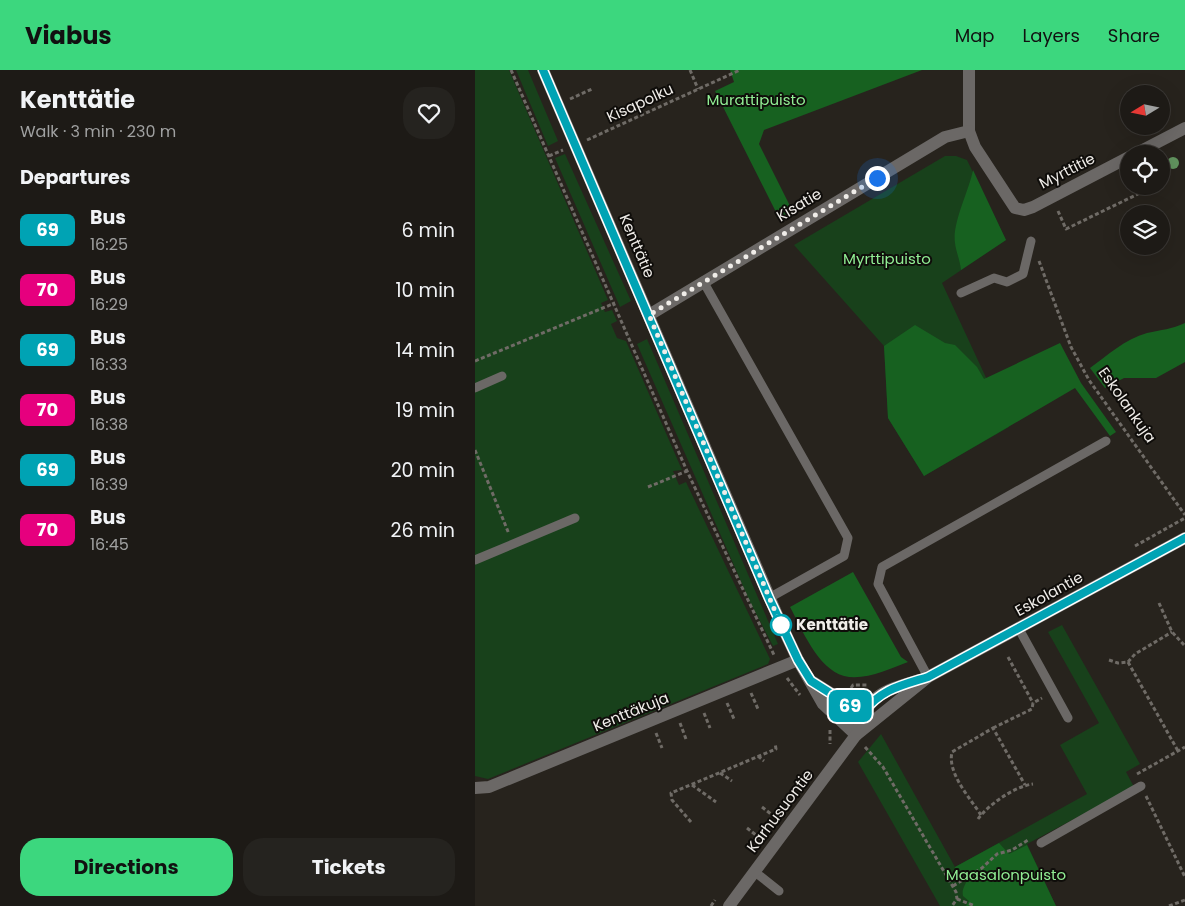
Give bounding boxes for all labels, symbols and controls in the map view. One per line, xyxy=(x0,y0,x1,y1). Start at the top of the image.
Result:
text: Viabus xyxy=(25,19,112,52)
text: Map xyxy=(955,23,995,48)
text: Layers xyxy=(1023,23,1080,48)
text: Share xyxy=(1108,23,1160,48)
street label: Kisapolku xyxy=(603,78,677,127)
text: Kenttätie xyxy=(20,83,135,116)
north arrow xyxy=(1120,85,1170,135)
map controls xyxy=(1120,85,1170,255)
button: heart xyxy=(403,87,455,139)
park label: Murattipuisto xyxy=(706,89,806,110)
text: Walk · 3 min · 230 m xyxy=(20,120,176,143)
button: locate xyxy=(1120,145,1170,195)
street label: Myrttitie xyxy=(1035,148,1098,194)
text: Departures xyxy=(20,164,130,191)
your location xyxy=(865,166,890,191)
street label: Kisatie xyxy=(772,183,825,226)
text: Bus xyxy=(90,204,126,231)
button: layers xyxy=(1120,205,1170,255)
street label: Kenttätie xyxy=(615,211,660,281)
text: 69 xyxy=(36,217,59,242)
text: 6 min xyxy=(401,217,455,244)
text: 16:25 xyxy=(90,233,128,256)
park label: Myrttipuisto xyxy=(843,248,931,269)
text: Bus xyxy=(90,264,126,291)
text: 70 xyxy=(37,277,58,302)
text: 10 min xyxy=(396,277,455,304)
text: 16:29 xyxy=(90,293,128,316)
text: Bus xyxy=(90,324,126,351)
text: 69 xyxy=(36,337,59,362)
text: 14 min xyxy=(395,337,455,364)
text: 16:33 xyxy=(90,353,128,376)
street label: Eskolankuja xyxy=(1094,363,1161,447)
text: Bus xyxy=(90,384,126,411)
text: 70 xyxy=(37,397,58,422)
text: 19 min xyxy=(395,397,455,424)
text: 16:38 xyxy=(90,413,128,436)
text: Bus xyxy=(90,444,126,471)
text: 69 xyxy=(36,457,59,482)
text: 20 min xyxy=(391,457,455,484)
text: 16:39 xyxy=(90,473,128,496)
text: Bus xyxy=(90,504,126,531)
text: 70 xyxy=(37,517,58,542)
text: 26 min xyxy=(391,517,455,544)
text: 16:45 xyxy=(90,533,129,556)
street label: Eskolantie xyxy=(1011,566,1087,621)
marker: Kenttätie xyxy=(770,614,792,636)
place label: Kenttätie xyxy=(796,614,868,635)
street label: Kenttäkuja xyxy=(590,687,672,736)
line badge: 69 xyxy=(827,690,873,722)
text: 69 xyxy=(839,693,861,718)
street label: Karhusuontie xyxy=(741,765,818,857)
button: Directions xyxy=(20,838,233,896)
button: Tickets xyxy=(243,838,455,896)
park label: Maasalonpuisto xyxy=(946,864,1066,885)

